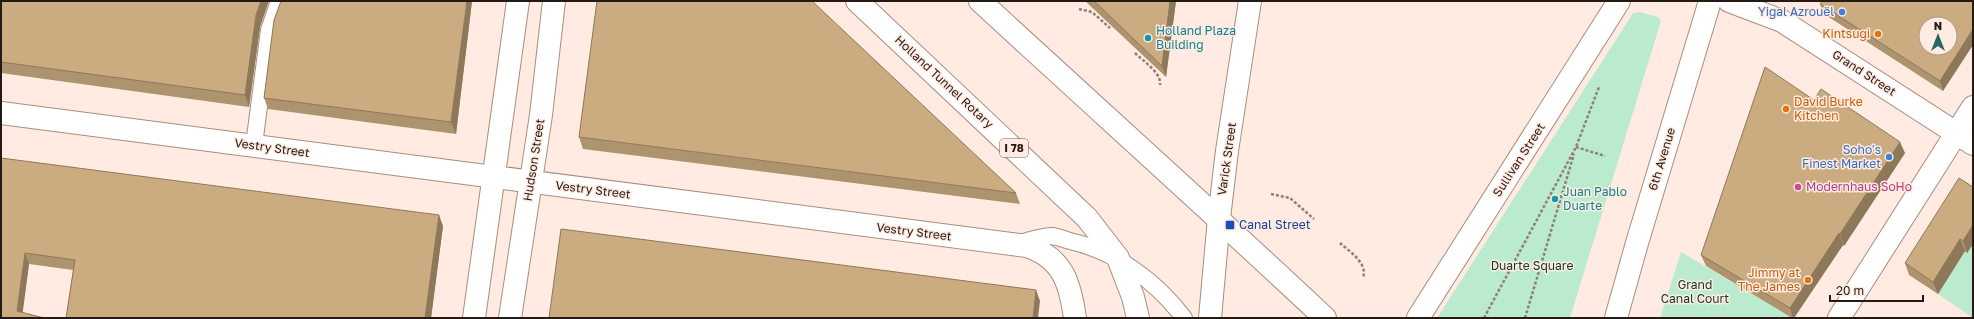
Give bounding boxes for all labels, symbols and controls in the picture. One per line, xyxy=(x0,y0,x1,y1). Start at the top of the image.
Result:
place label: Yigal Azrouël xyxy=(1758,4,1834,19)
marker: Yigal Azrouël xyxy=(1837,7,1847,17)
north arrow xyxy=(1918,16,1958,56)
text: N xyxy=(1934,19,1942,32)
place label: Holland Plaza Building xyxy=(1156,23,1236,52)
place label: Kintsugi xyxy=(1822,26,1870,41)
marker: Kintsugi xyxy=(1873,29,1883,39)
street label: Holland Tunnel Rotary xyxy=(892,32,997,131)
marker: Holland Plaza Building xyxy=(1143,33,1153,43)
street label: Grand Street xyxy=(1830,46,1899,99)
place label: David Burke Kitchen xyxy=(1794,94,1863,123)
marker: David Burke Kitchen xyxy=(1781,104,1791,114)
street label: Hudson Street xyxy=(520,117,547,202)
street label: Sullivan Street xyxy=(1489,120,1548,199)
street label: Varick Street xyxy=(1214,121,1239,197)
street label: 6th Avenue xyxy=(1645,126,1678,192)
street label: Vestry Street xyxy=(234,135,311,160)
road number: I 78 xyxy=(1000,139,1028,157)
place label: Soho's Finest Market xyxy=(1802,142,1881,171)
marker: Soho's Finest Market xyxy=(1884,152,1894,162)
street label: Vestry Street xyxy=(555,177,632,202)
place label: Modernhaus SoHo xyxy=(1806,179,1912,194)
marker: Modernhaus SoHo xyxy=(1793,182,1803,192)
place label: Juan Pablo Duarte xyxy=(1563,184,1627,213)
marker: Juan Pablo Duarte xyxy=(1550,194,1560,204)
place label: Canal Street xyxy=(1239,217,1311,232)
street label: Vestry Street xyxy=(876,219,953,244)
marker: Canal Street xyxy=(1224,219,1236,231)
park label: Duarte Square xyxy=(1491,258,1573,273)
place label: Jimmy at The James xyxy=(1738,265,1800,294)
marker: Jimmy at The James xyxy=(1803,275,1813,285)
park label: Grand Canal Court xyxy=(1661,277,1729,306)
scale bar xyxy=(1830,277,1923,303)
text: 20 m xyxy=(1836,283,1864,298)

